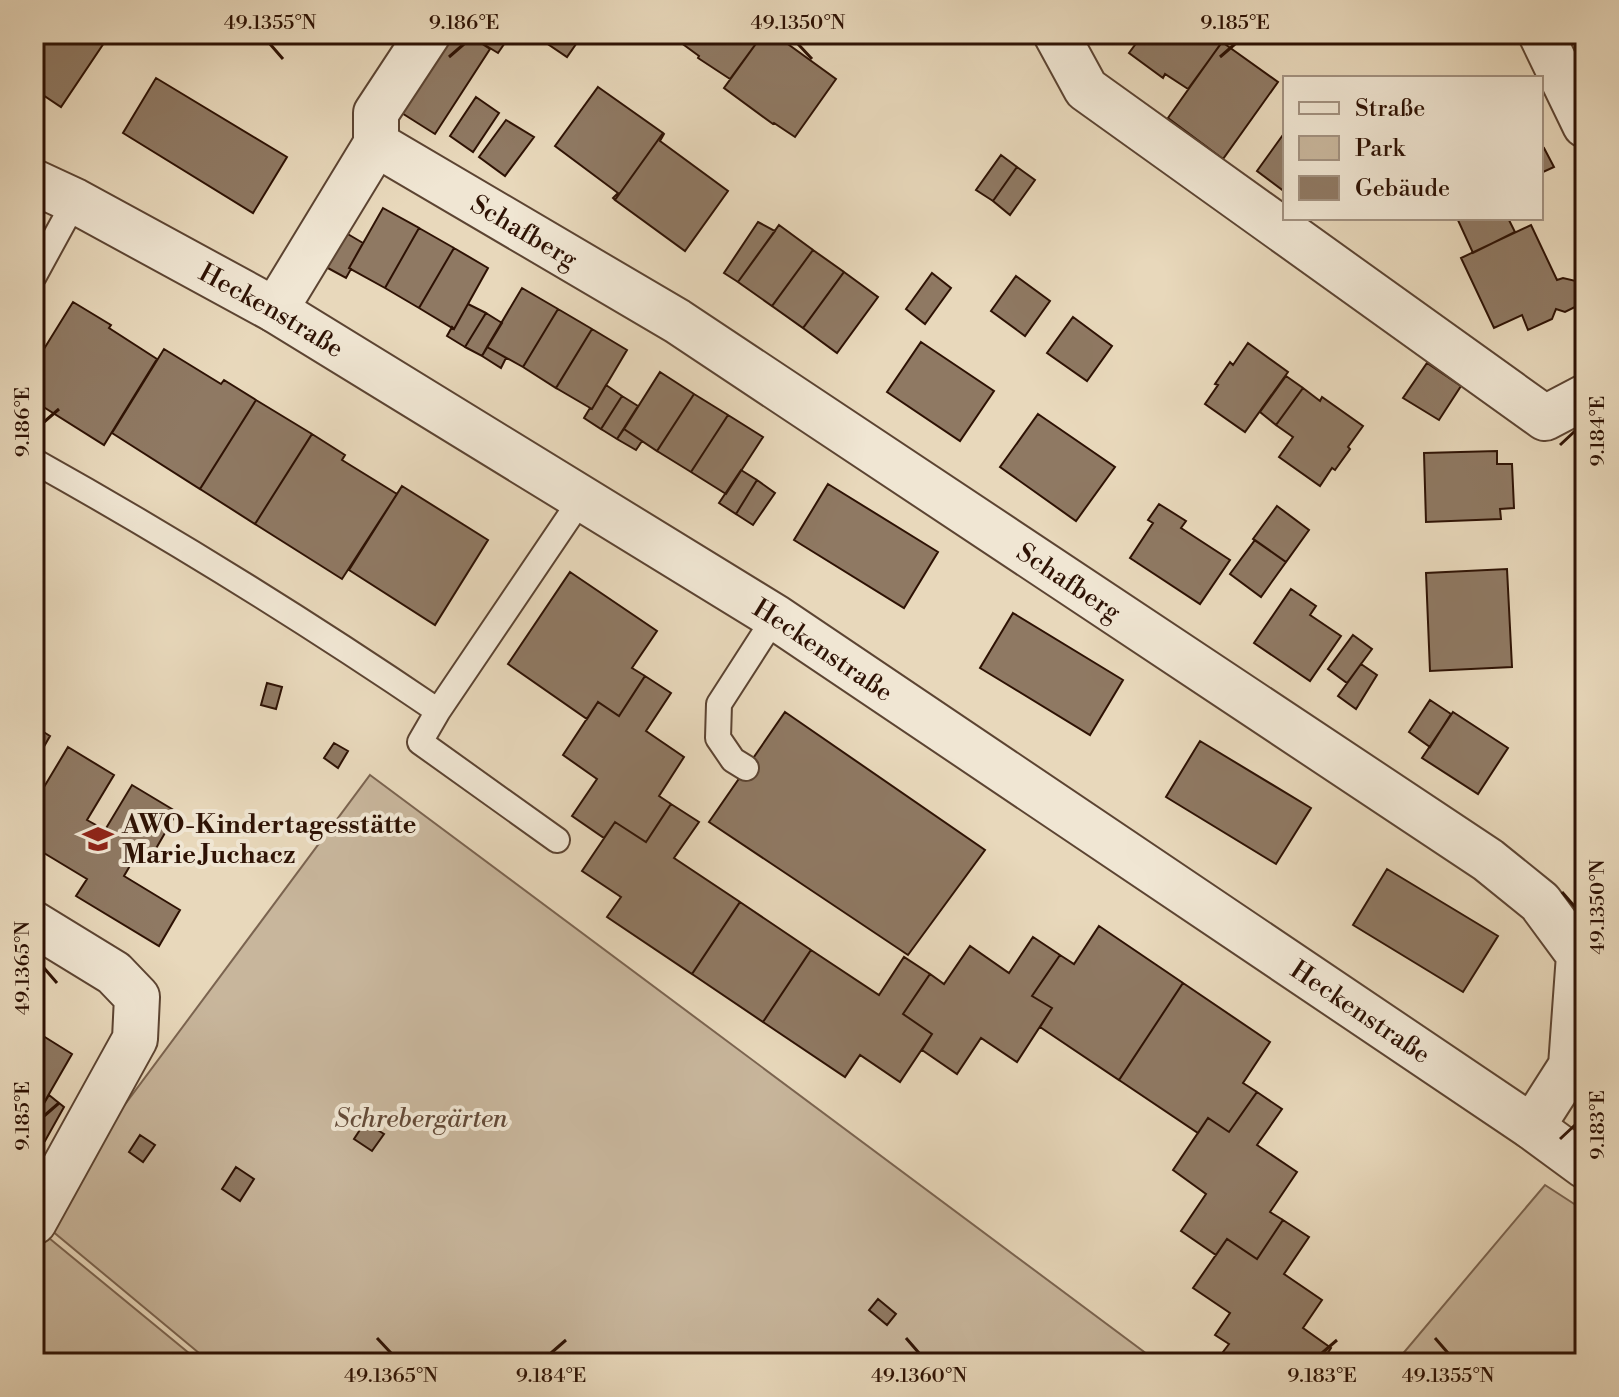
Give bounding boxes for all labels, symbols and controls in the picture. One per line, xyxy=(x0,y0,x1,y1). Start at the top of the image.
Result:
text: 49.1355°N xyxy=(224,11,316,36)
text: 9.186°E xyxy=(429,11,499,36)
text: 49.1350°N xyxy=(751,11,846,36)
text: 9.185°E xyxy=(1200,11,1270,36)
legend xyxy=(1283,76,1543,220)
text: Straße xyxy=(1355,94,1425,124)
text: Park xyxy=(1355,134,1406,164)
text: Gebäude xyxy=(1355,174,1450,204)
street label: Schafberg xyxy=(465,188,583,276)
street label: Heckenstraße xyxy=(193,257,349,365)
text: 9.186°E xyxy=(11,387,36,457)
text: 9.184°E xyxy=(1586,396,1611,466)
street label: Schafberg xyxy=(1010,536,1127,629)
street label: Heckenstraße xyxy=(747,592,899,709)
place label: AWO-Kindertagesstätte Marie Juchacz xyxy=(121,809,416,871)
school or university icon: AWO-Kindertagesstätte Marie Juchacz xyxy=(81,822,115,856)
text: 49.1350°N xyxy=(1586,859,1611,954)
text: 49.1365°N xyxy=(11,921,36,1015)
street label: Heckenstraße xyxy=(1284,954,1436,1071)
text: 9.185°E xyxy=(11,1081,36,1151)
text: 9.183°E xyxy=(1586,1090,1611,1160)
park label: Schrebergärten xyxy=(334,1103,508,1135)
text: 49.1365°N xyxy=(344,1364,438,1389)
text: 9.184°E xyxy=(516,1364,586,1389)
text: 49.1360°N xyxy=(871,1364,967,1389)
text: 9.183°E xyxy=(1287,1364,1357,1389)
text: 49.1355°N xyxy=(1402,1364,1494,1389)

